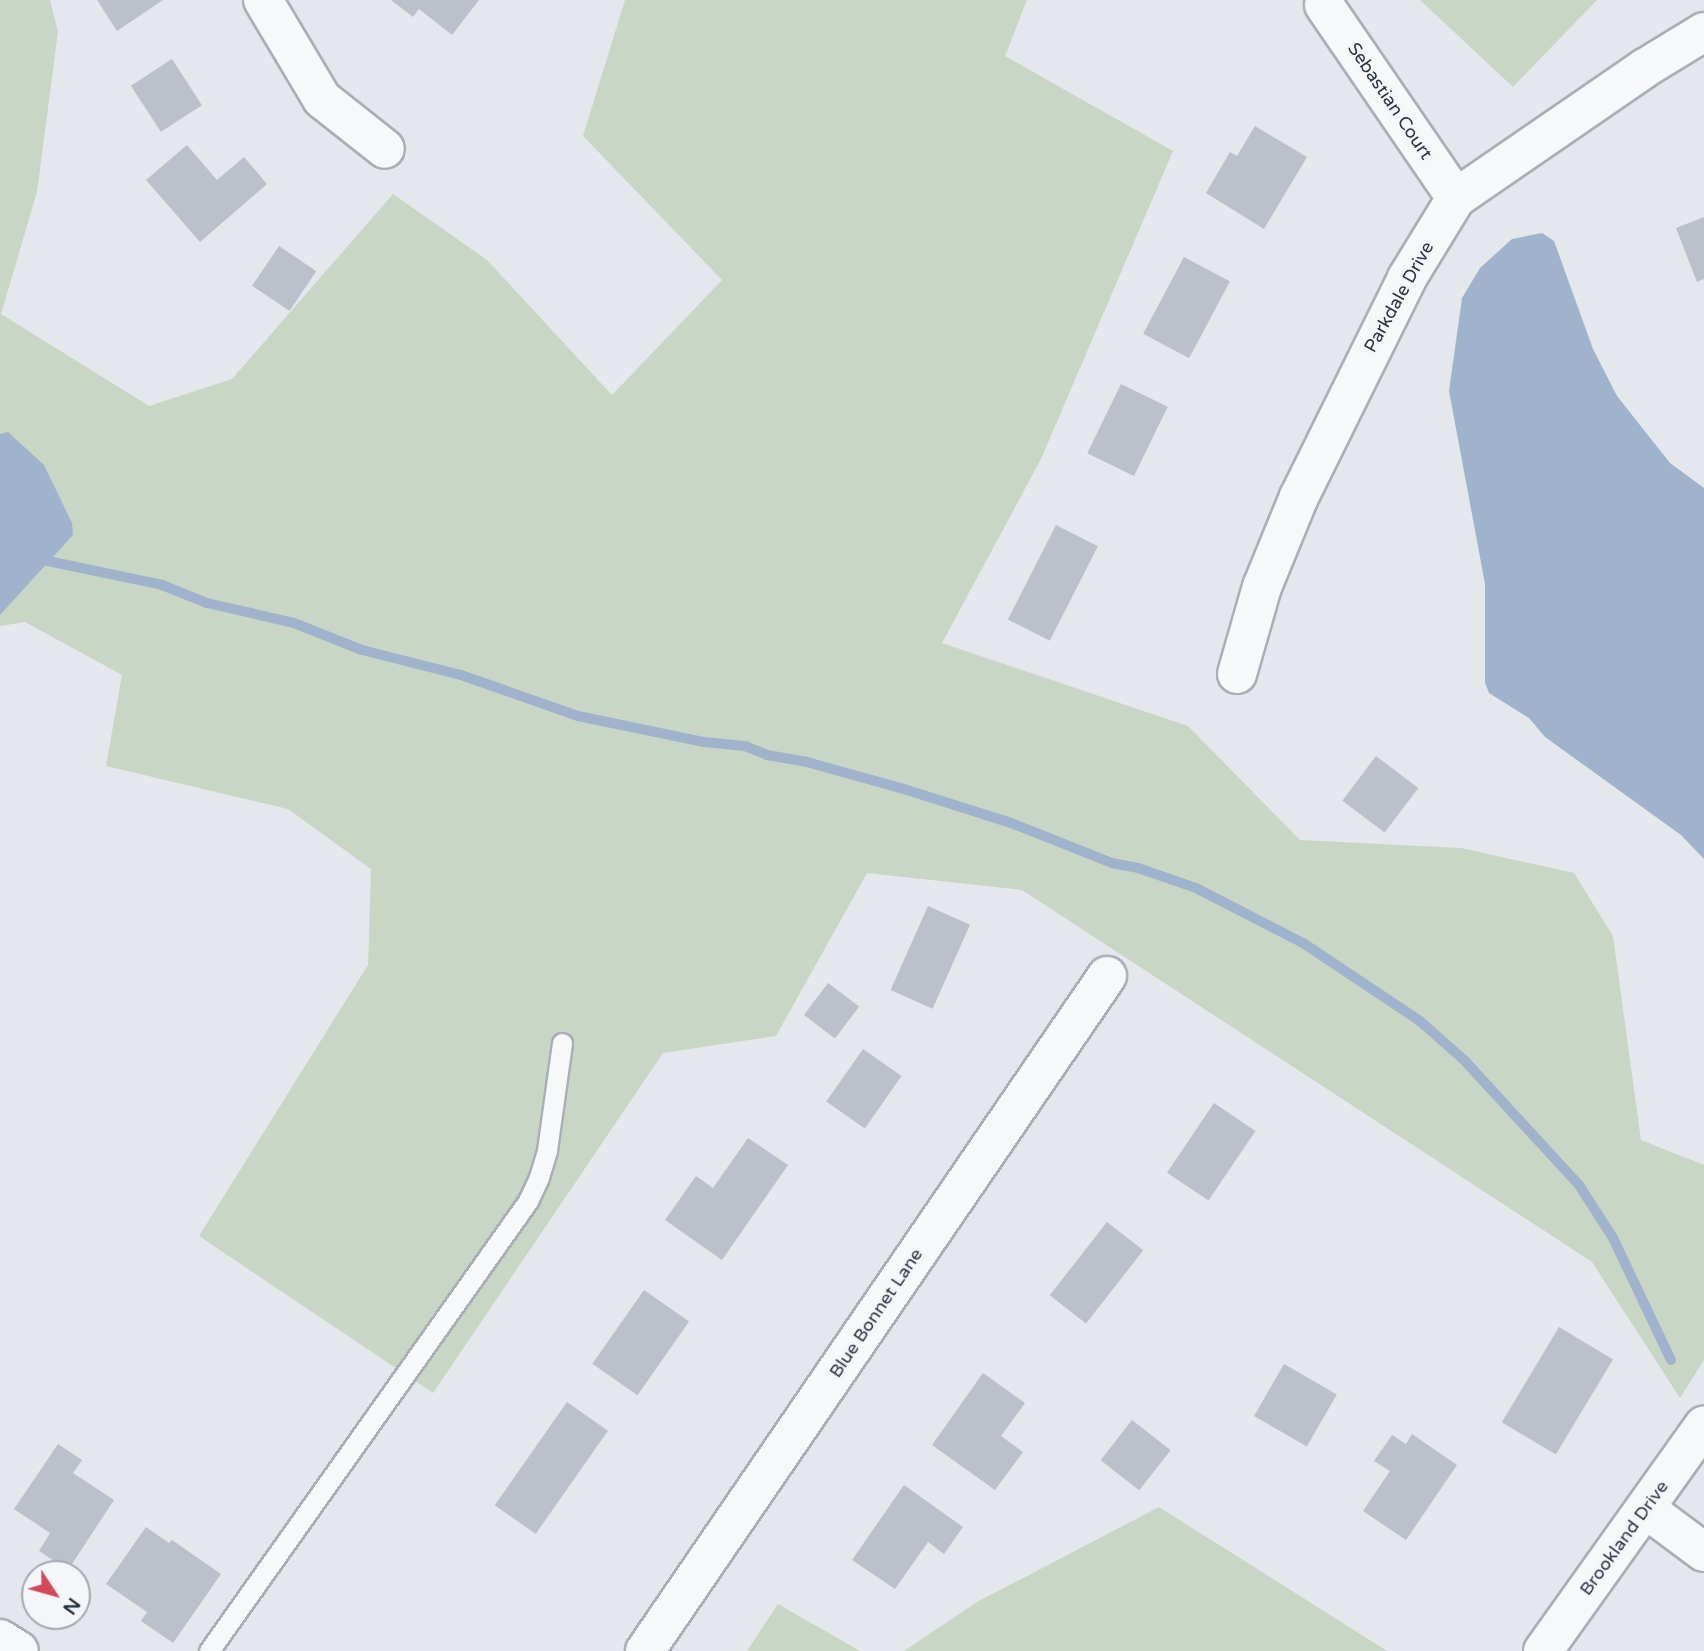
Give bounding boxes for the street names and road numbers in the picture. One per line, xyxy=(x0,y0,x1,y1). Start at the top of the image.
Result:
street label: Sebastian Court xyxy=(1343,38,1437,164)
street label: Parkdale Drive xyxy=(1360,238,1438,356)
street label: Blue Bonnet Lane xyxy=(825,1244,927,1382)
street label: Brookland Drive xyxy=(1575,1476,1673,1600)

